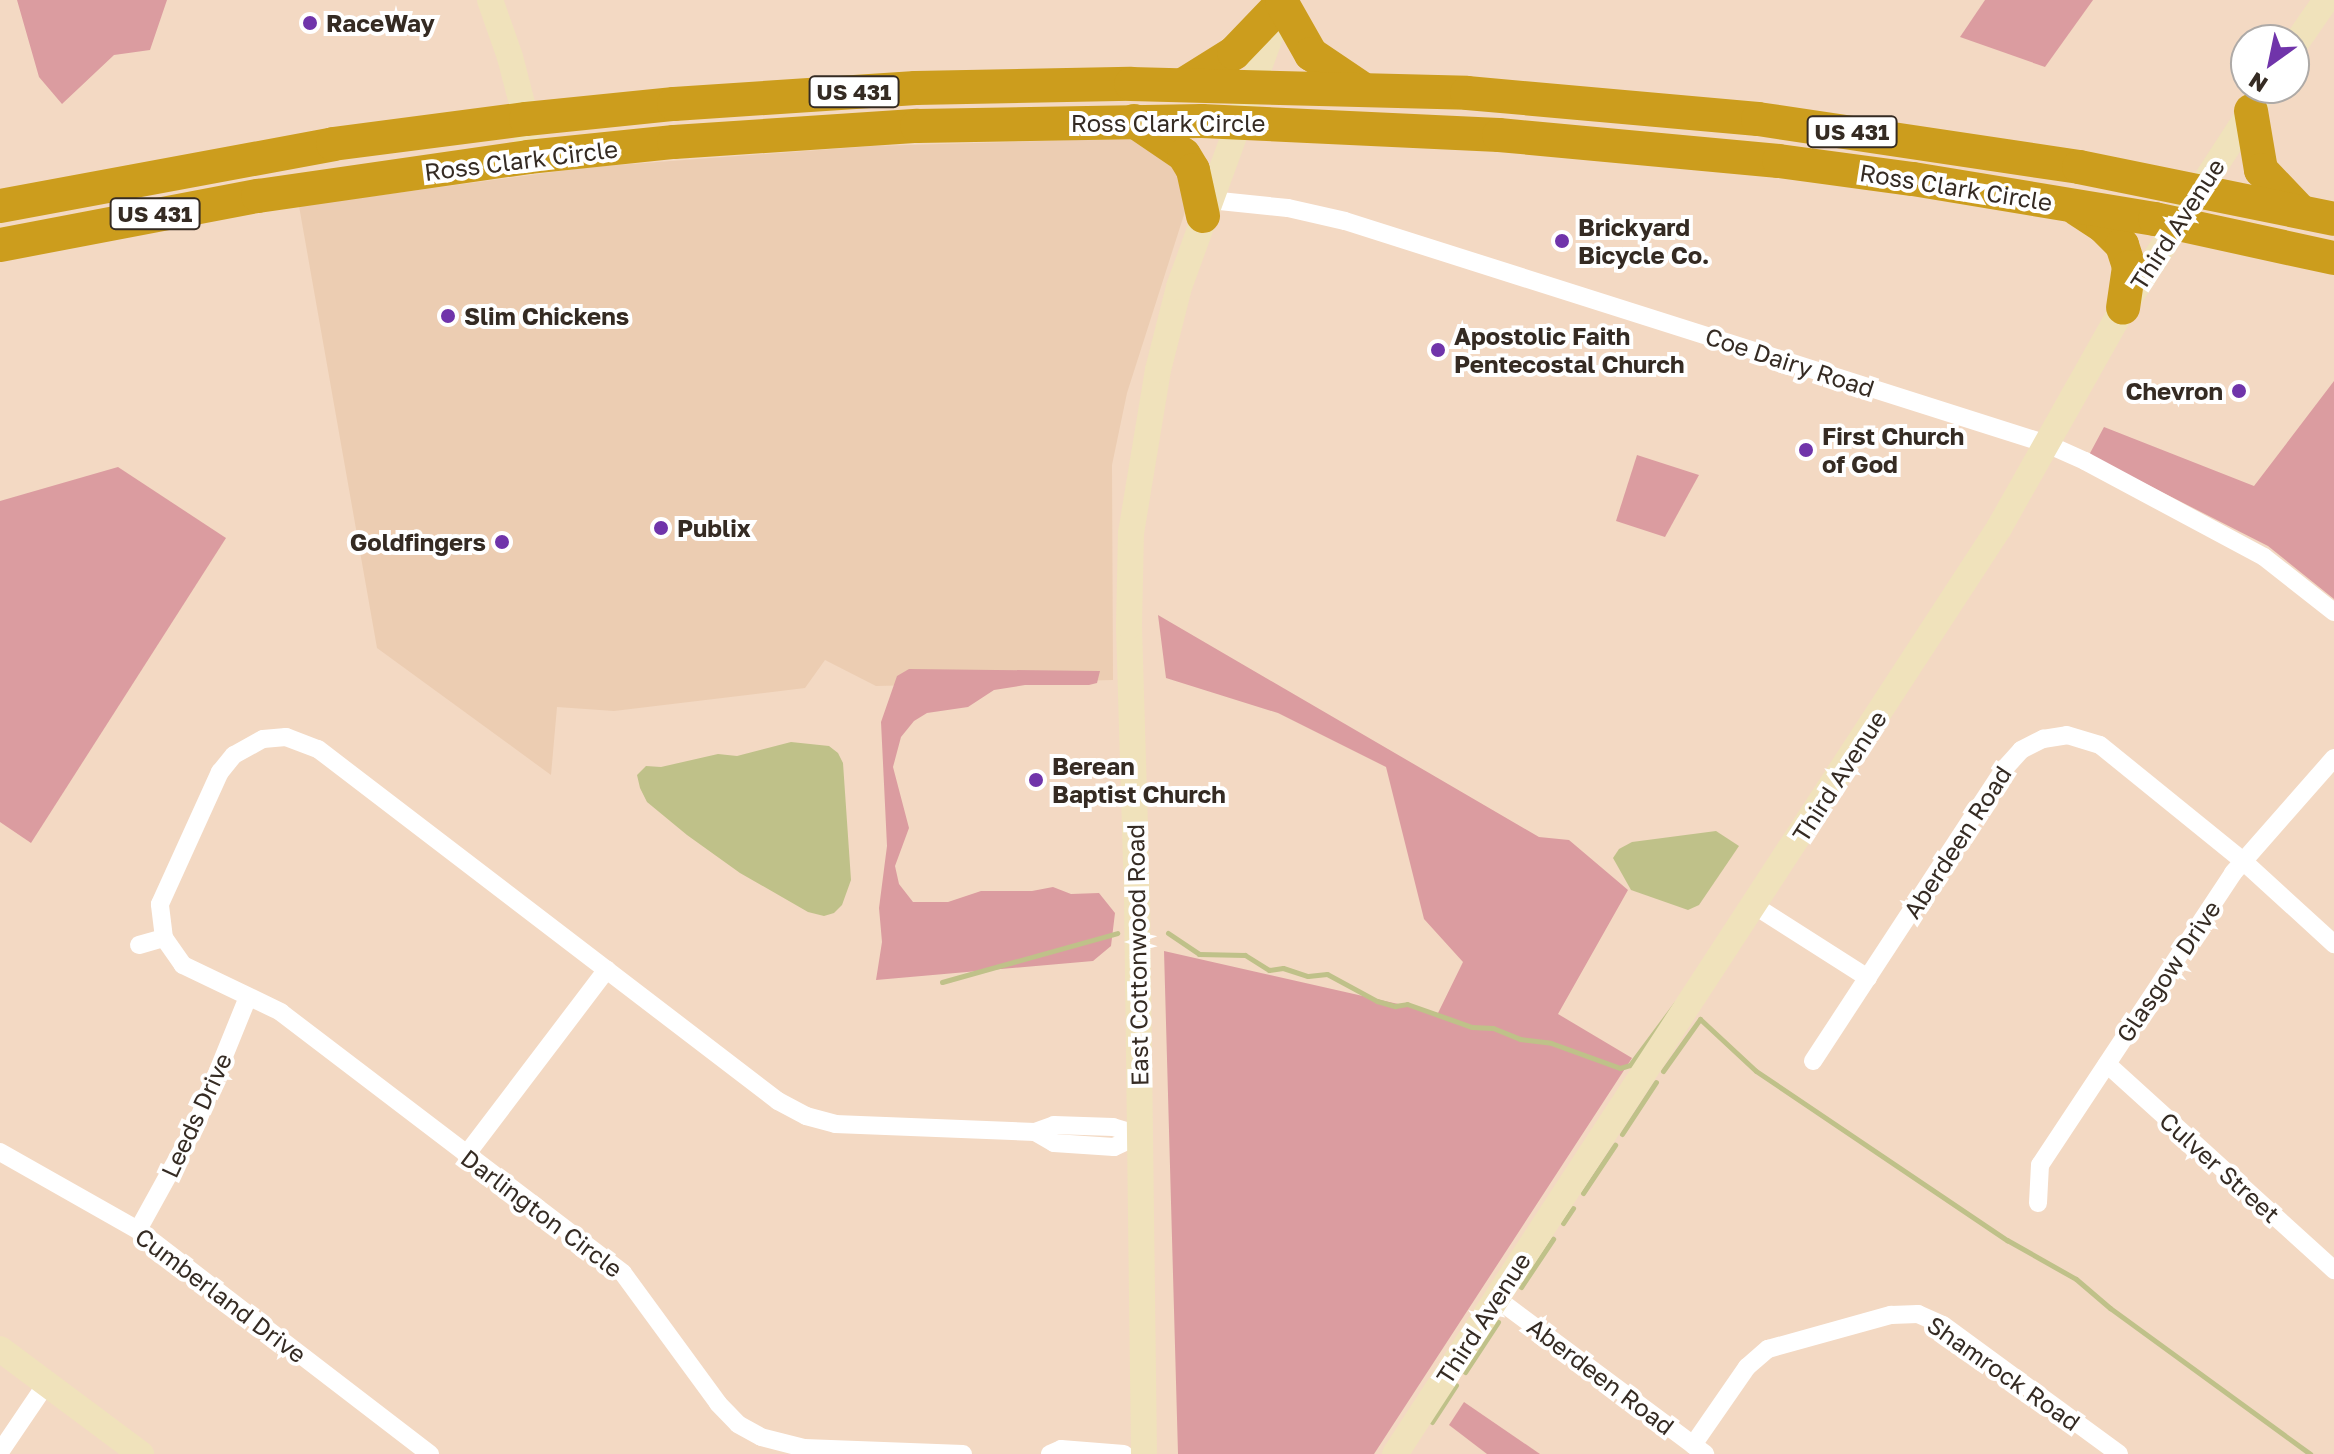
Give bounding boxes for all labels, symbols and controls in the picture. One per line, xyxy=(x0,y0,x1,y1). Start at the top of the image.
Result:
place label: RaceWay xyxy=(326,9,435,37)
marker: RaceWay xyxy=(301,14,319,32)
north arrow xyxy=(2230,24,2310,104)
text: N xyxy=(2243,67,2272,99)
road number: US 431 xyxy=(808,74,900,110)
street label: Ross Clark Circle xyxy=(1071,109,1265,137)
road number: US 431 xyxy=(1806,114,1898,150)
street label: Ross Clark Circle xyxy=(423,134,619,186)
street label: Third Avenue xyxy=(2124,153,2230,295)
street label: Ross Clark Circle xyxy=(1858,158,2054,216)
road number: US 431 xyxy=(109,196,201,232)
place label: Brickyard Bicycle Co. xyxy=(1578,213,1709,269)
marker: Brickyard Bicycle Co. xyxy=(1553,232,1571,250)
place label: Slim Chickens xyxy=(464,302,629,330)
marker: Slim Chickens xyxy=(439,307,457,325)
street label: Coe Dairy Road xyxy=(1702,321,1878,403)
place label: Apostolic Faith Pentecostal Church xyxy=(1454,322,1685,378)
marker: Apostolic Faith Pentecostal Church xyxy=(1429,341,1447,359)
place label: Chevron xyxy=(2125,377,2223,405)
marker: Chevron xyxy=(2230,382,2248,400)
place label: First Church of God xyxy=(1822,422,1964,478)
marker: First Church of God xyxy=(1797,441,1815,459)
place label: Publix xyxy=(677,514,751,542)
marker: Publix xyxy=(652,519,670,537)
place label: Goldfingers xyxy=(350,528,486,556)
marker: Goldfingers xyxy=(493,533,511,551)
street label: Third Avenue xyxy=(1786,705,1892,847)
place label: Berean Baptist Church xyxy=(1052,752,1226,808)
street label: Aberdeen Road xyxy=(1897,760,2017,924)
marker: Berean Baptist Church xyxy=(1027,771,1045,789)
street label: East Cottonwood Road xyxy=(1120,824,1154,1086)
street label: Glasgow Drive xyxy=(2110,895,2226,1047)
street label: Leeds Drive xyxy=(155,1048,237,1182)
street label: Culver Street xyxy=(2154,1106,2286,1228)
street label: Darlington Circle xyxy=(456,1143,628,1283)
street label: Cumberland Drive xyxy=(130,1221,312,1369)
street label: Third Avenue xyxy=(1430,1247,1536,1389)
street label: Shamrock Road xyxy=(1922,1310,2086,1436)
street label: Aberdeen Road xyxy=(1522,1312,1680,1440)

